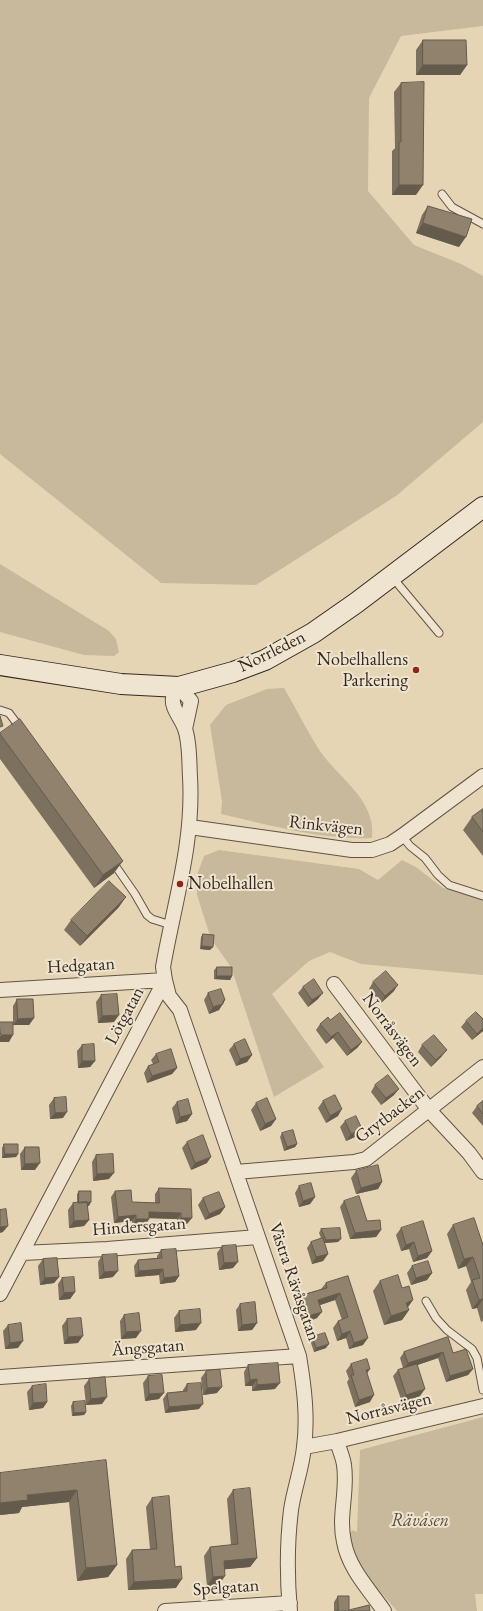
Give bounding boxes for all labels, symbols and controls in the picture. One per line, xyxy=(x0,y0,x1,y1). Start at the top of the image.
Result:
street label: Norrleden xyxy=(235,627,309,677)
place label: Nobelhallens Parkering xyxy=(317,649,408,692)
marker: Nobelhallens Parkering xyxy=(411,665,421,675)
street label: Rinkvägen xyxy=(288,811,364,841)
place label: Nobelhallen xyxy=(188,873,273,895)
marker: Nobelhallen xyxy=(175,879,185,889)
street label: Hedgatan xyxy=(47,953,115,979)
street label: Lötgatan xyxy=(101,983,149,1049)
street label: Norråsvägen xyxy=(357,989,427,1071)
street label: Grytbacken xyxy=(351,1082,429,1148)
street label: Hindersgatan xyxy=(91,1213,187,1241)
street label: Västra Rävåsgatan xyxy=(264,1220,324,1344)
street label: Ängsgatan xyxy=(111,1335,185,1361)
street label: Norråsvägen xyxy=(344,1388,434,1430)
park label: Rävåsen xyxy=(391,1510,449,1532)
street label: Spelgatan xyxy=(192,1575,260,1601)

